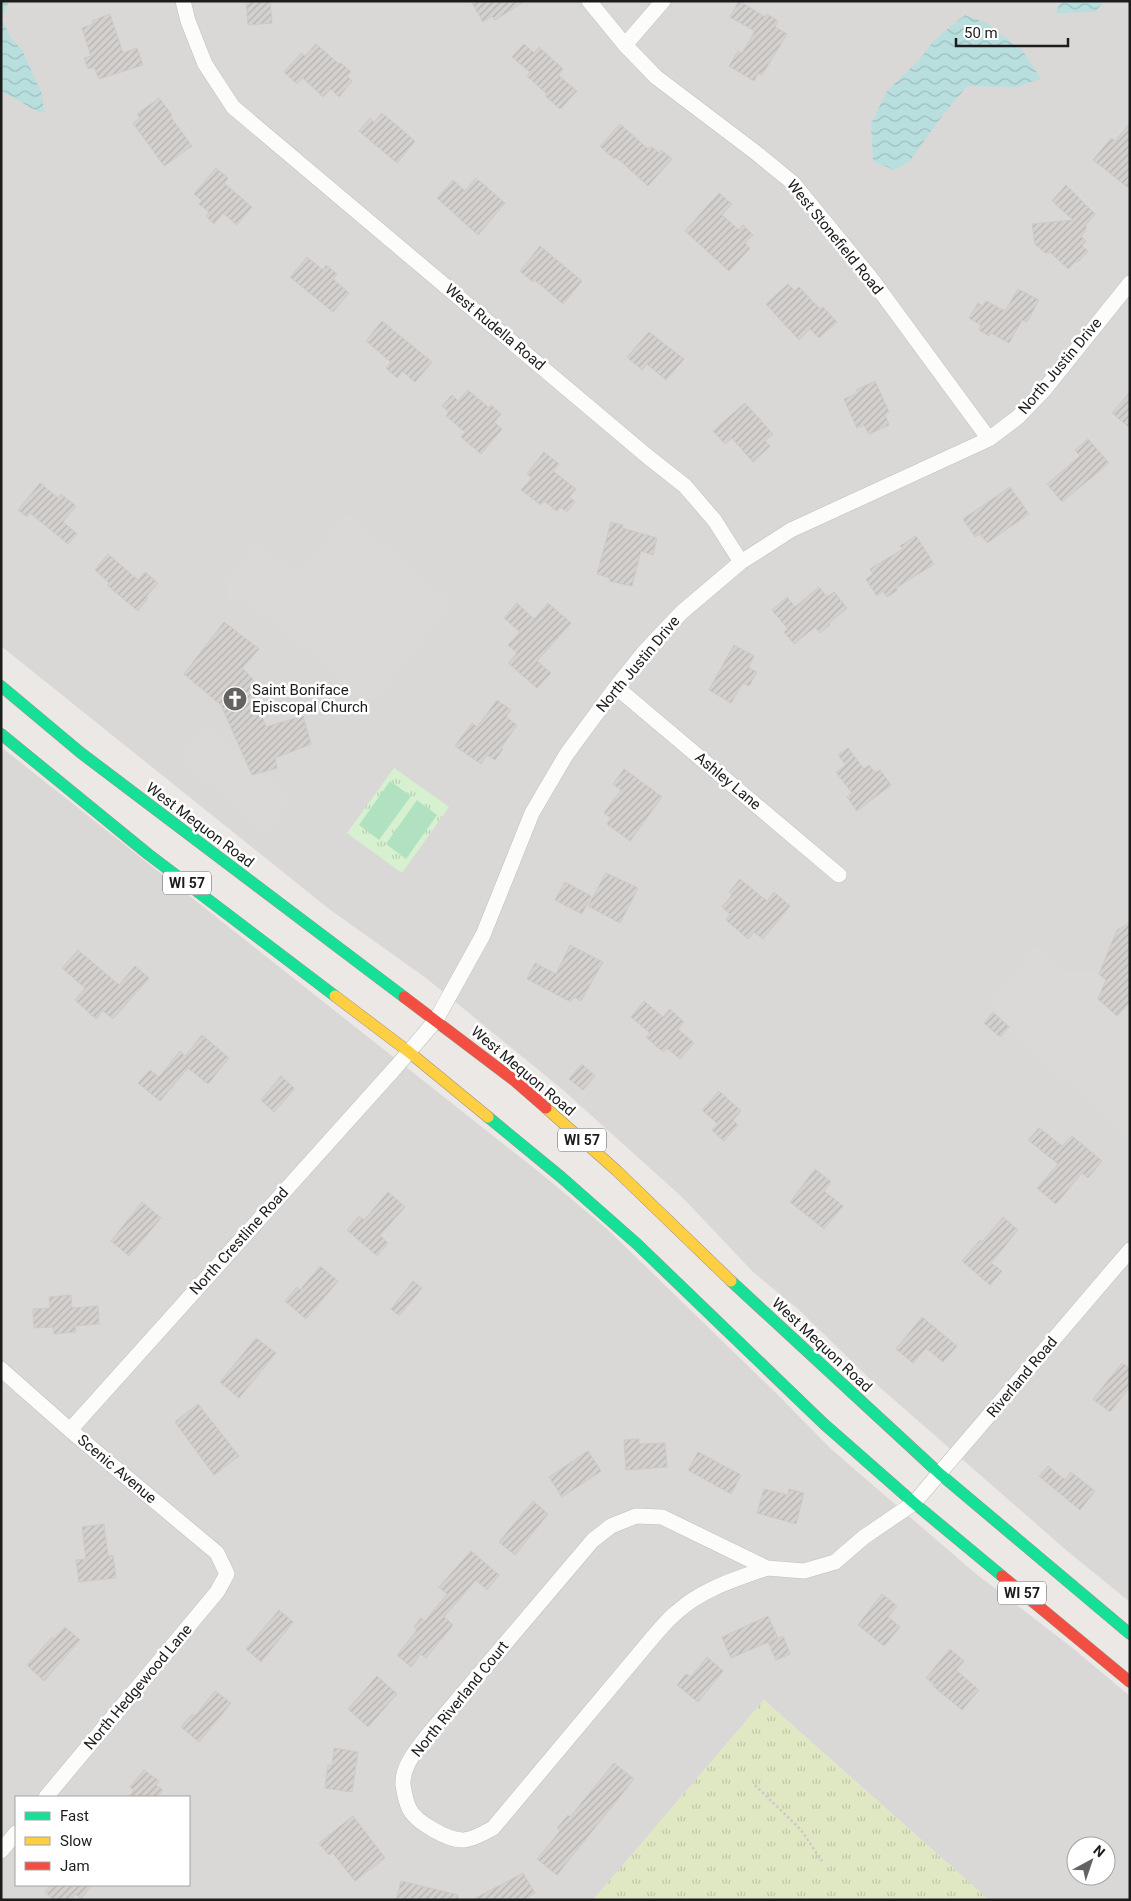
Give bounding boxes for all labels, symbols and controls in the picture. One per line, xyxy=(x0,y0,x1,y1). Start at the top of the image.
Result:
scale bar xyxy=(956,15,1068,47)
text: 50 m xyxy=(964,24,998,42)
street label: West Stonefield Road xyxy=(783,176,887,298)
street label: West Rudella Road xyxy=(441,280,549,374)
street label: North Justin Drive xyxy=(1014,314,1106,418)
street label: North Justin Drive xyxy=(592,612,684,716)
place label: Saint Boniface Episcopal Church xyxy=(252,681,368,716)
church icon: Saint Boniface Episcopal Church xyxy=(222,686,248,712)
street label: Ashley Lane xyxy=(691,748,765,814)
street label: West Mequon Road xyxy=(143,779,257,871)
road number: WI 57 xyxy=(163,871,211,894)
street label: West Mequon Road xyxy=(467,1022,579,1120)
road number: WI 57 xyxy=(558,1128,606,1152)
street label: North Crestline Road xyxy=(186,1183,292,1299)
street label: West Mequon Road xyxy=(768,1294,876,1396)
street label: Riverland Road xyxy=(983,1333,1061,1421)
street label: Scenic Avenue xyxy=(74,1431,160,1507)
road number: WI 57 xyxy=(998,1582,1046,1605)
street label: North Hedgewood Lane xyxy=(80,1621,196,1753)
street label: North Riverland Court xyxy=(408,1637,512,1761)
legend xyxy=(15,1796,190,1886)
text: Fast xyxy=(60,1807,89,1825)
text: Slow xyxy=(60,1832,92,1850)
north arrow xyxy=(1066,1836,1116,1886)
text: N xyxy=(1090,1842,1108,1860)
text: Jam xyxy=(60,1857,90,1875)

